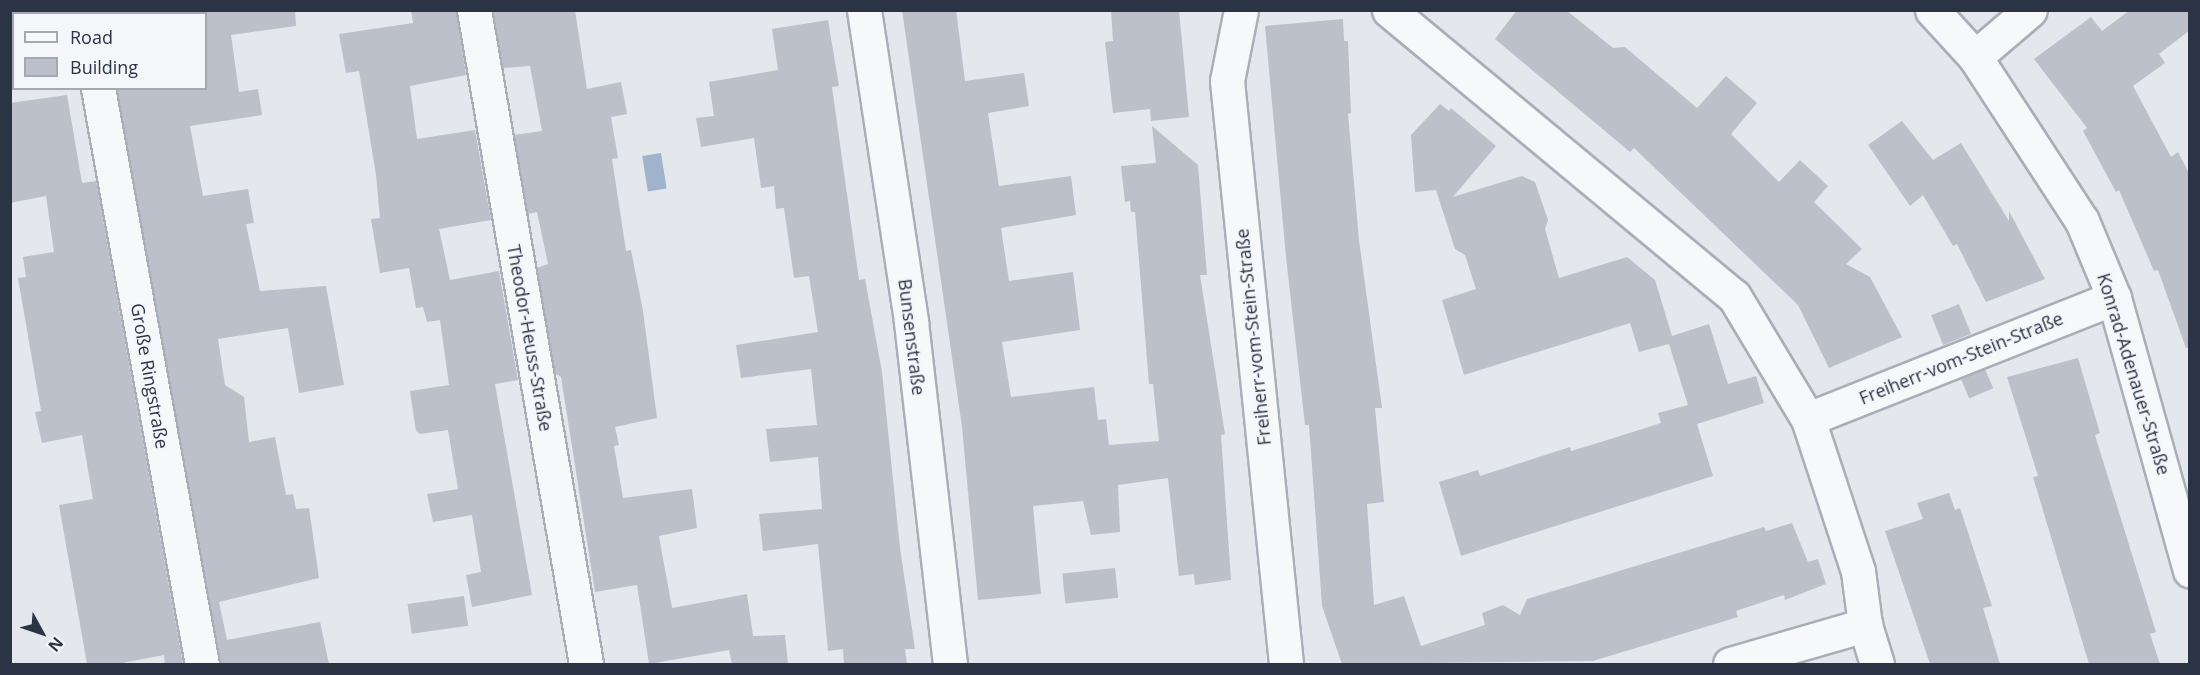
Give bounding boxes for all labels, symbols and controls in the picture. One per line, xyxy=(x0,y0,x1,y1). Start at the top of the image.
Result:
legend xyxy=(12,12,207,90)
text: Road xyxy=(70,25,113,49)
text: Building xyxy=(70,55,138,79)
street label: Freiherr-vom-Stein-Straße xyxy=(1231,227,1275,447)
street label: Theodor-Heuss-Straße xyxy=(503,243,557,433)
street label: Konrad-Adenauer-Straße xyxy=(2093,271,2175,477)
street label: Bunsenstraße xyxy=(894,278,930,396)
street label: Große Ringstraße xyxy=(127,302,173,450)
street label: Freiherr-vom-Stein-Straße xyxy=(1856,307,2066,409)
north arrow xyxy=(12,603,72,663)
text: N xyxy=(43,633,68,657)

